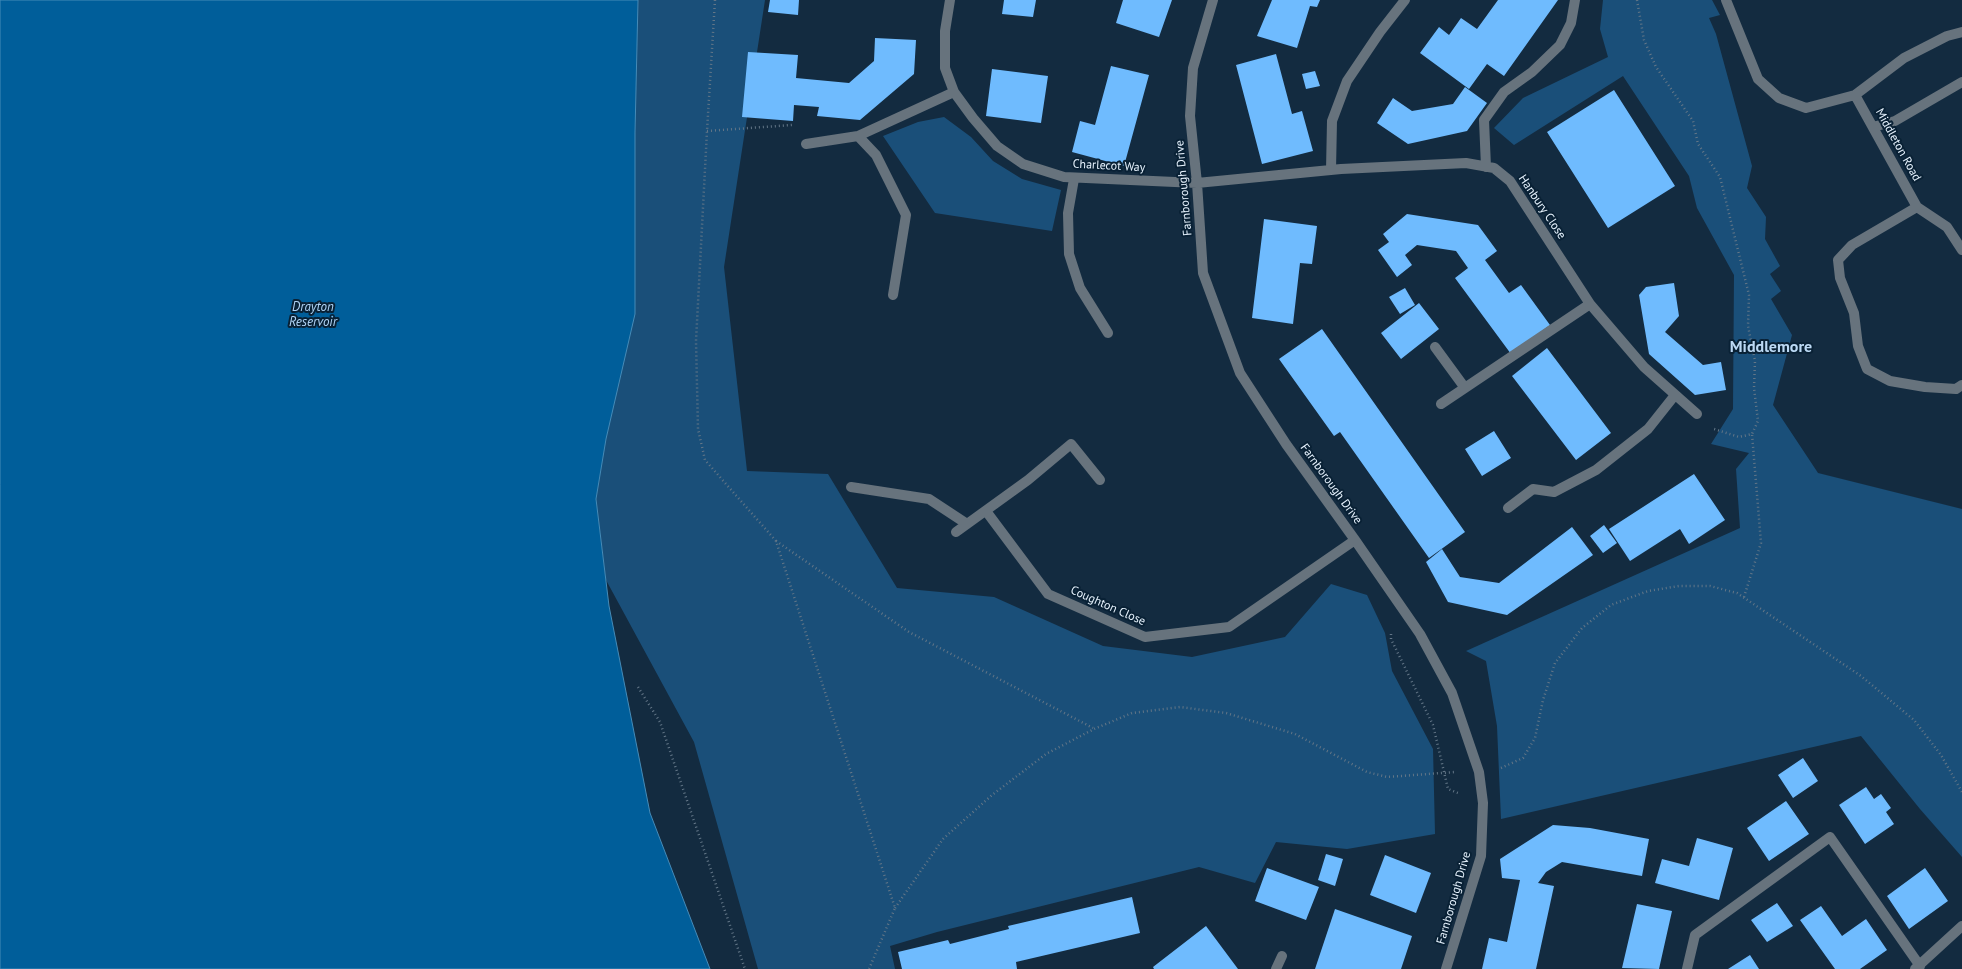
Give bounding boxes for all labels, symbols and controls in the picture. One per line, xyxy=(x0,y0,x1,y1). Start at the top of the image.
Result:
street label: Middleton Road xyxy=(1872,106,1924,184)
street label: Farnborough Drive xyxy=(1173,140,1195,236)
street label: Charlecot Way xyxy=(1072,157,1146,175)
street label: Hanbury Close xyxy=(1515,172,1569,242)
water label: Drayton Reservoir xyxy=(289,299,337,330)
district label: Middlemore xyxy=(1730,337,1812,357)
street label: Farnborough Drive xyxy=(1297,441,1365,527)
street label: Coughton Close xyxy=(1068,583,1148,629)
street label: Farnborough Drive xyxy=(1434,850,1474,946)

